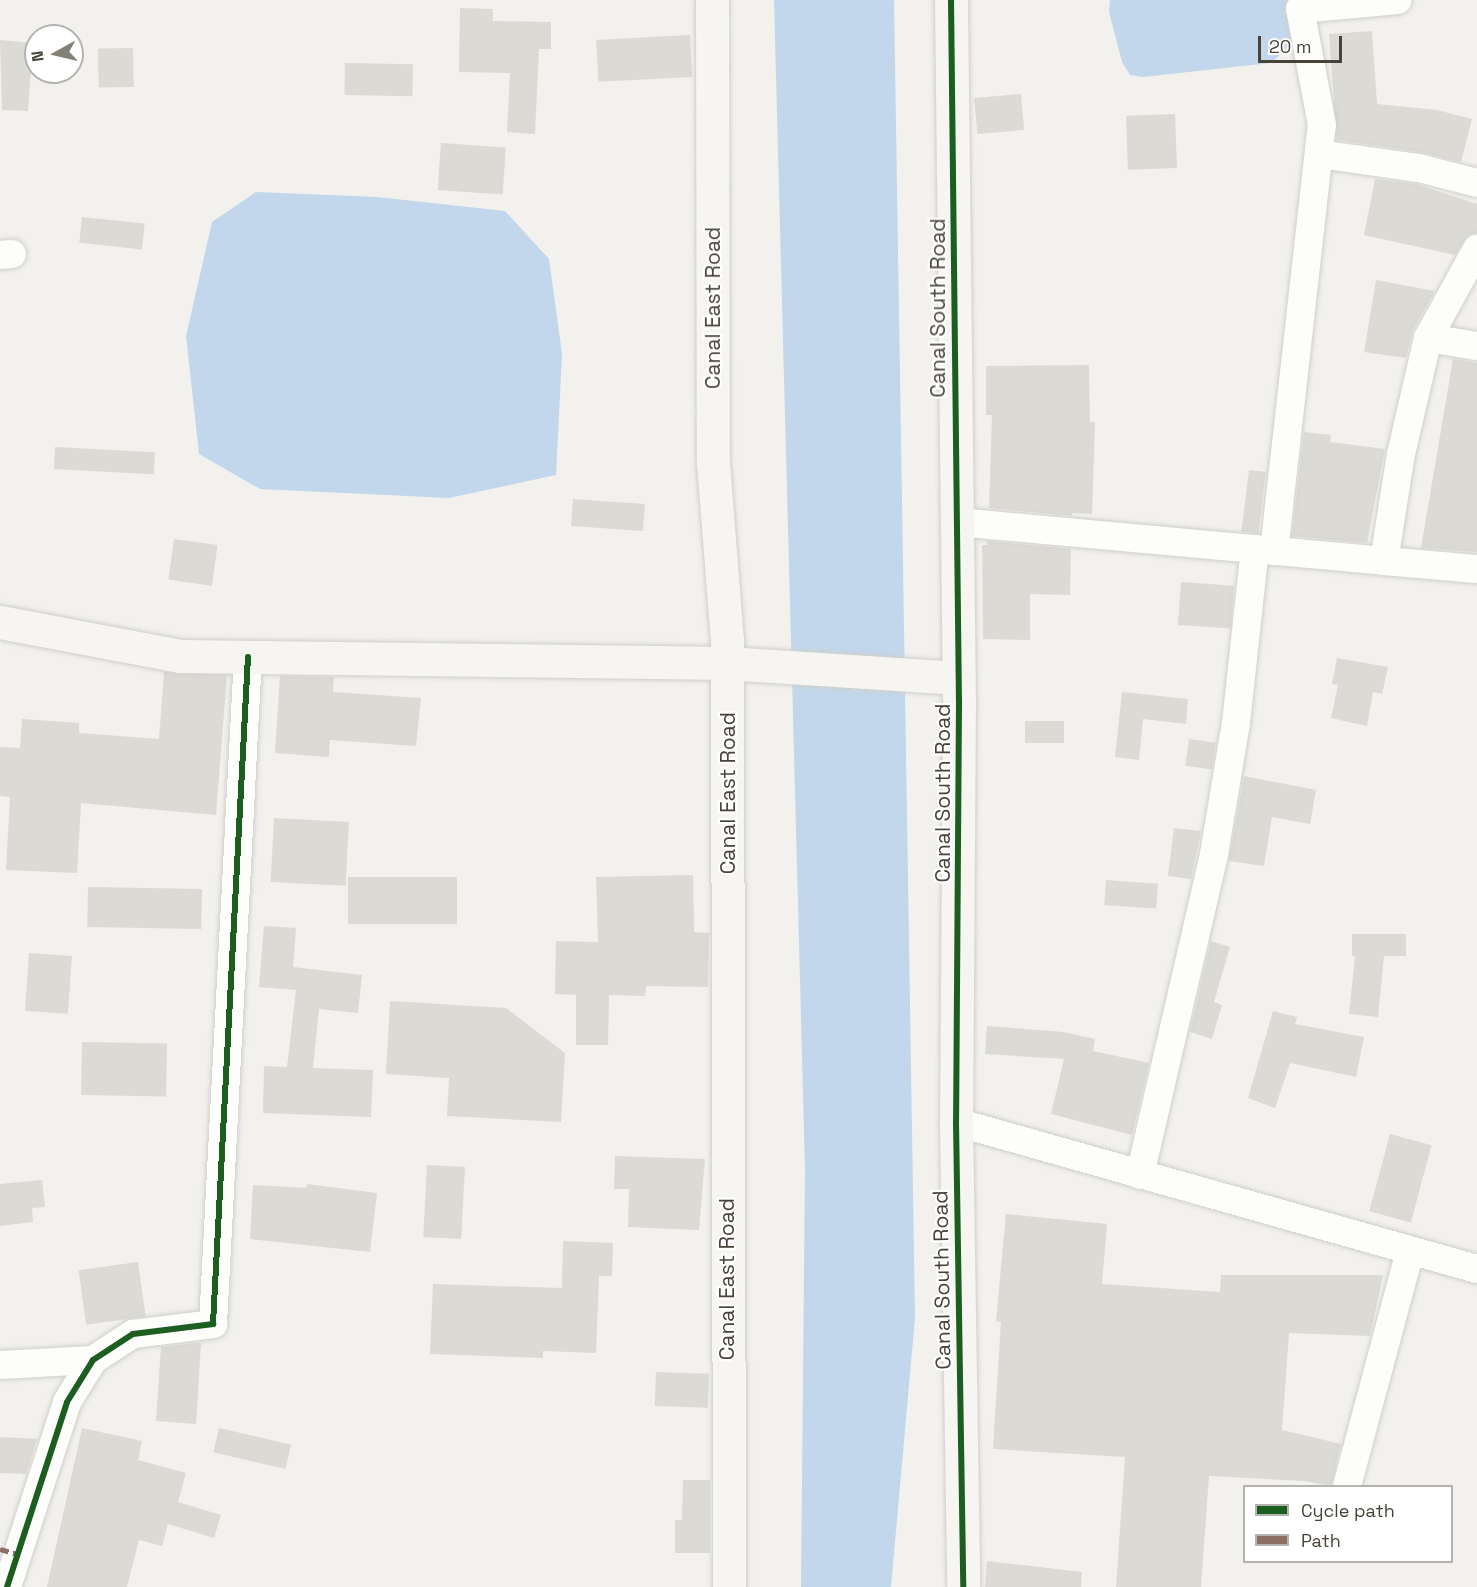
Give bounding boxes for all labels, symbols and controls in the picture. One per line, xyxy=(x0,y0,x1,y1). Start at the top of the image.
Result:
north arrow xyxy=(24,24,84,84)
scale bar xyxy=(1261,24,1345,62)
text: 20 m xyxy=(1269,35,1312,58)
text: N xyxy=(27,50,49,63)
street label: Canal South Road xyxy=(925,218,951,398)
street label: Canal East Road xyxy=(700,227,726,389)
street label: Canal South Road xyxy=(930,703,956,883)
street label: Canal East Road xyxy=(715,712,741,874)
street label: Canal South Road xyxy=(928,1190,956,1370)
street label: Canal East Road xyxy=(714,1198,740,1360)
legend xyxy=(1243,1485,1453,1563)
text: Cycle path xyxy=(1301,1499,1395,1522)
text: Path xyxy=(1301,1529,1341,1552)

